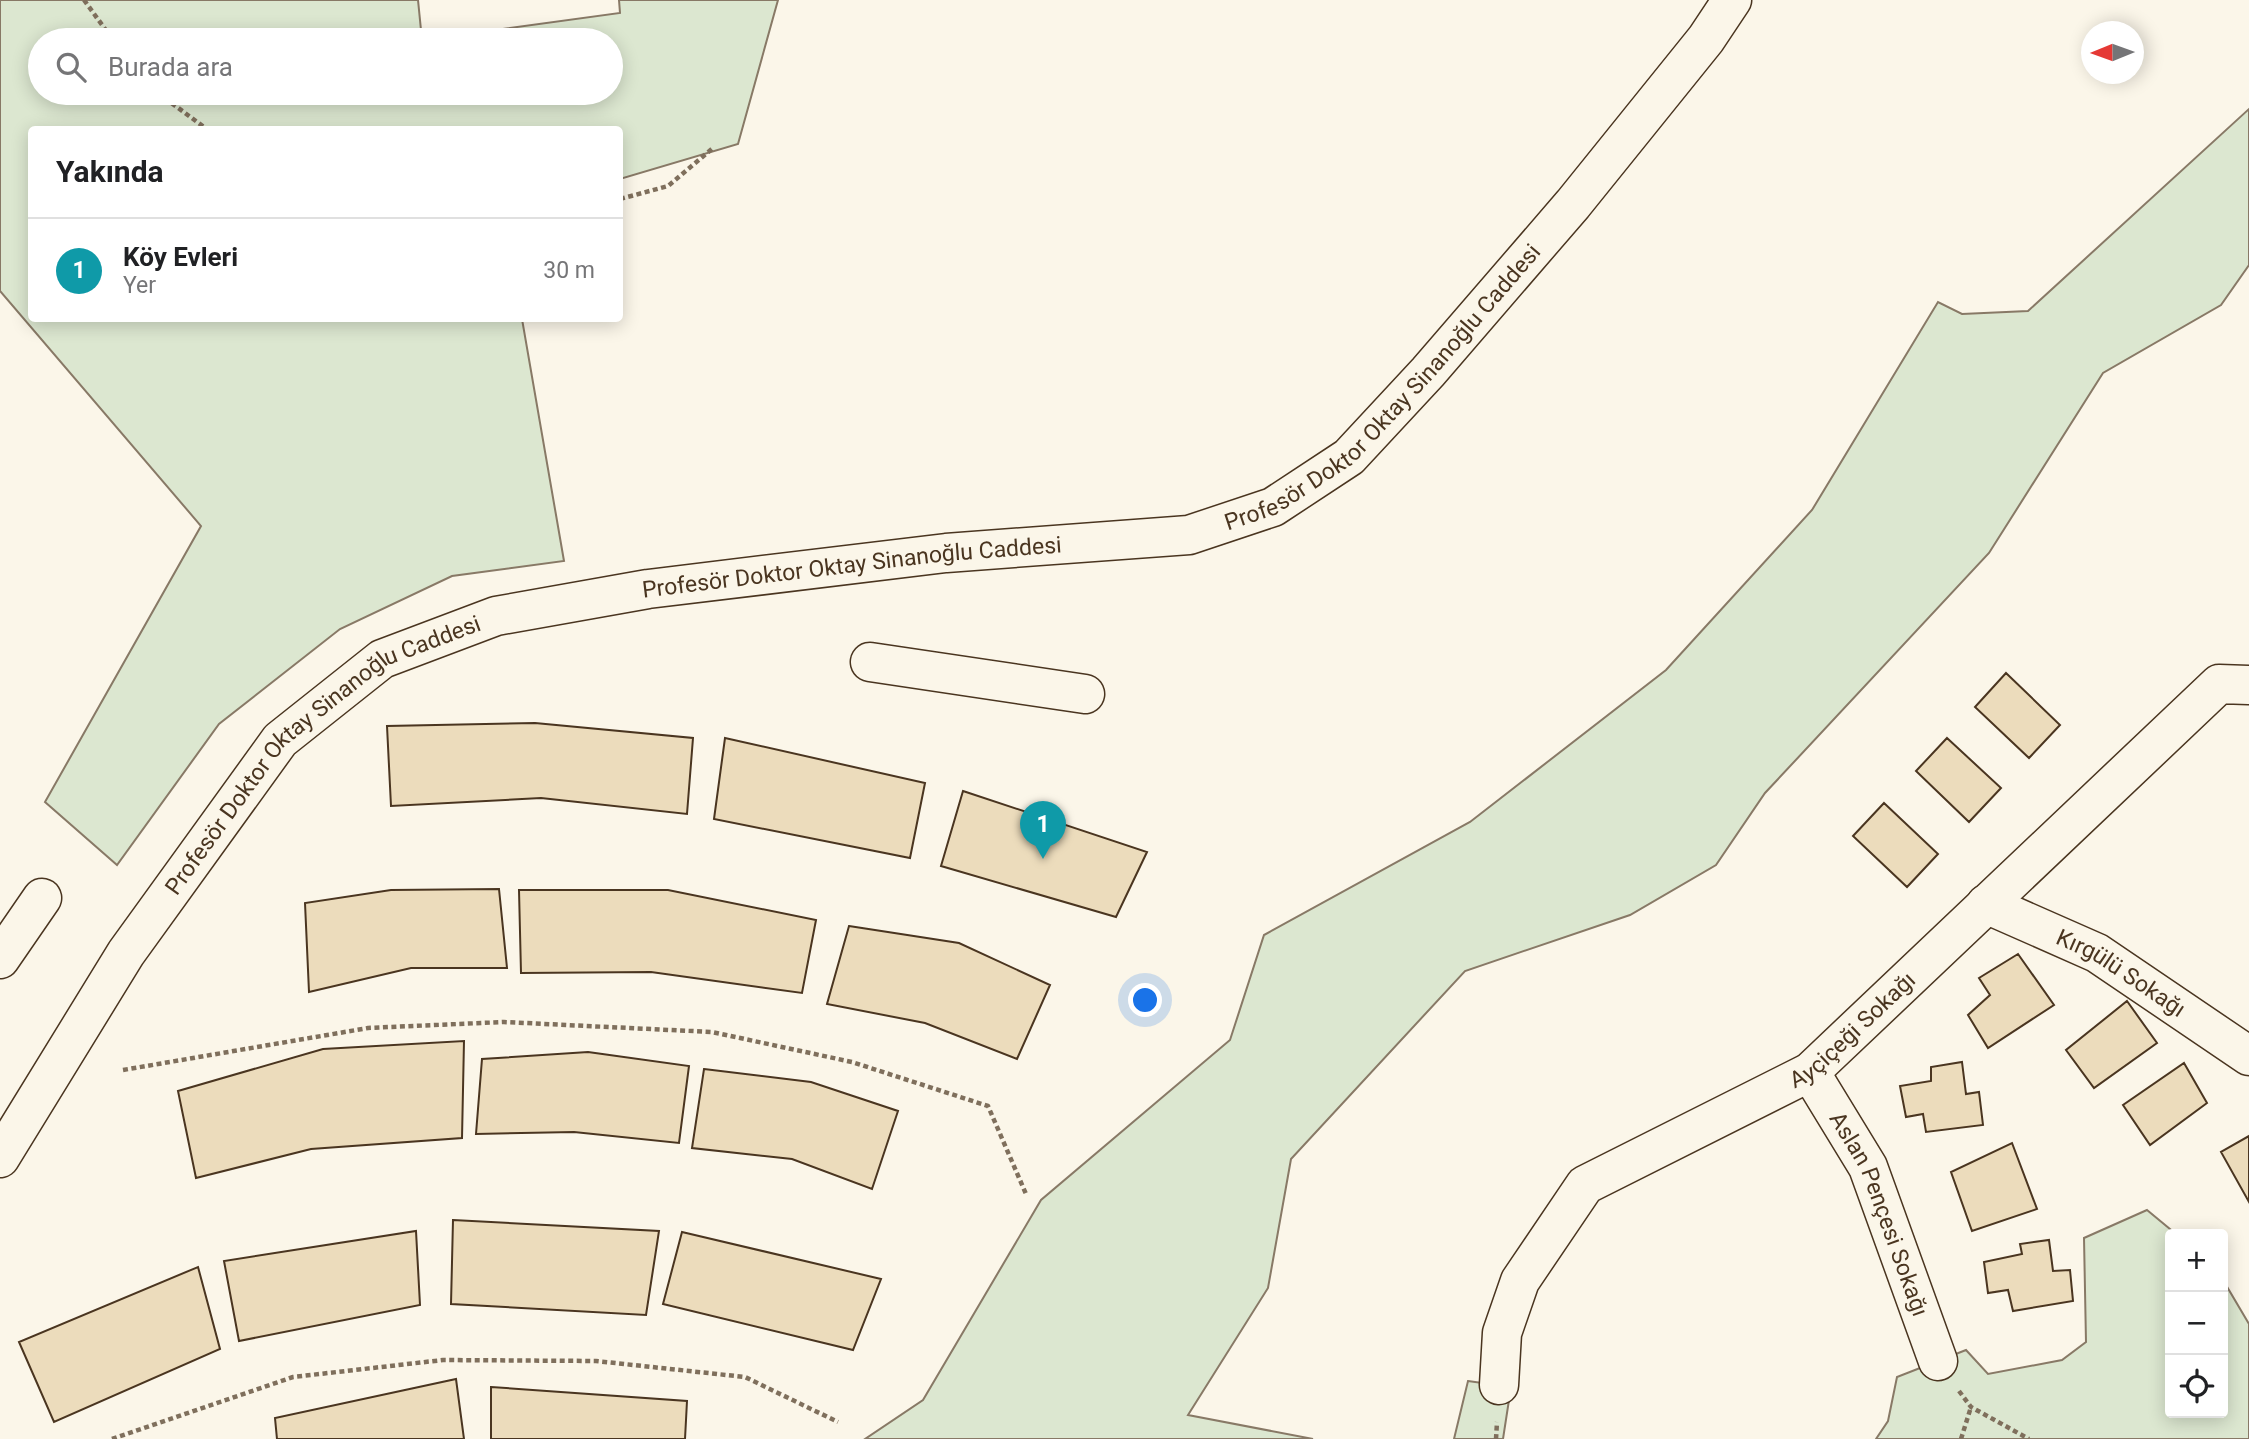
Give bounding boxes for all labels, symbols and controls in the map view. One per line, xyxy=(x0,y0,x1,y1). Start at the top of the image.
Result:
north arrow xyxy=(2081,21,2144,84)
search box xyxy=(28,28,623,105)
icon: search xyxy=(52,48,90,86)
text: Burada ara xyxy=(108,52,233,82)
text: Yakında xyxy=(56,154,164,189)
street label: Profesör Doktor Oktay Sinanoğlu Caddesi xyxy=(1221,239,1546,536)
text: Köy Evleri xyxy=(123,242,238,272)
text: 1 xyxy=(72,257,86,284)
text: 30 m xyxy=(543,257,595,284)
text: Yer xyxy=(123,272,156,299)
street label: Profesör Doktor Oktay Sinanoğlu Caddesi xyxy=(641,531,1063,603)
street label: Profesör Doktor Oktay Sinanoğlu Caddesi xyxy=(159,610,484,900)
pin: 1 xyxy=(1020,801,1066,859)
street label: Kırgülü Sokağı xyxy=(2052,923,2191,1023)
street label: Ayçiçeği Sokağı xyxy=(1785,966,1921,1094)
your location xyxy=(1128,983,1162,1017)
street label: Aslan Pençesi Sokağı xyxy=(1824,1107,1934,1320)
map controls xyxy=(2165,1229,2228,1418)
button: + xyxy=(2165,1229,2228,1292)
button: − xyxy=(2165,1292,2228,1355)
button: locate xyxy=(2165,1355,2228,1418)

